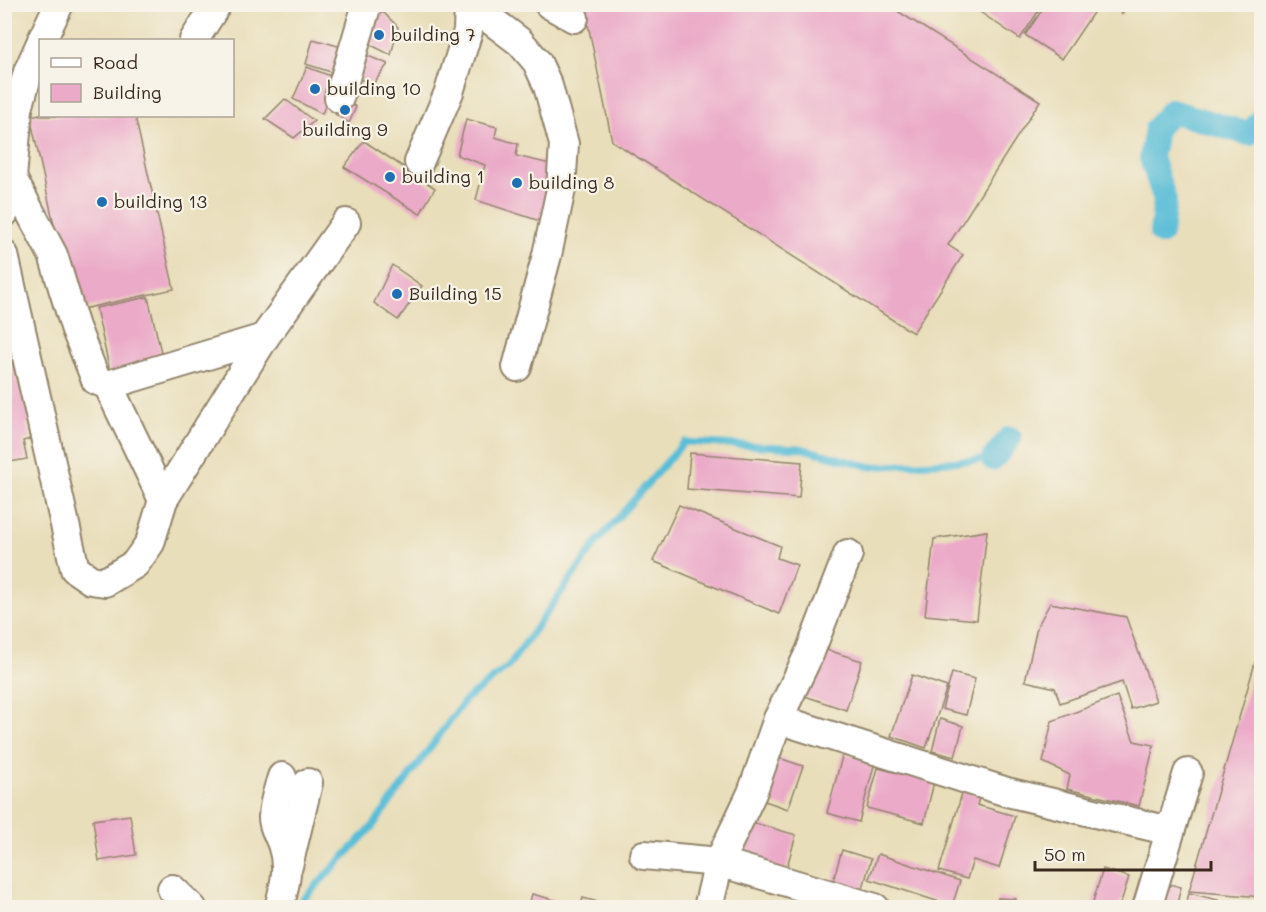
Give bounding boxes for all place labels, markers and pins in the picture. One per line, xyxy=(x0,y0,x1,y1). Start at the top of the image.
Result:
place label: building 7 xyxy=(391,22,475,46)
marker: building 7 xyxy=(372,28,386,42)
place label: building 10 xyxy=(327,76,421,100)
marker: building 10 xyxy=(308,82,322,96)
marker: building 9 xyxy=(338,103,352,117)
place label: building 9 xyxy=(302,117,388,141)
place label: building 1 xyxy=(402,164,484,188)
marker: building 1 xyxy=(383,170,397,184)
place label: building 8 xyxy=(529,170,614,194)
marker: building 8 xyxy=(510,176,524,190)
place label: building 13 xyxy=(114,189,207,213)
marker: building 13 xyxy=(95,195,109,209)
place label: Building 15 xyxy=(409,281,502,305)
marker: Building 15 xyxy=(390,287,404,301)

